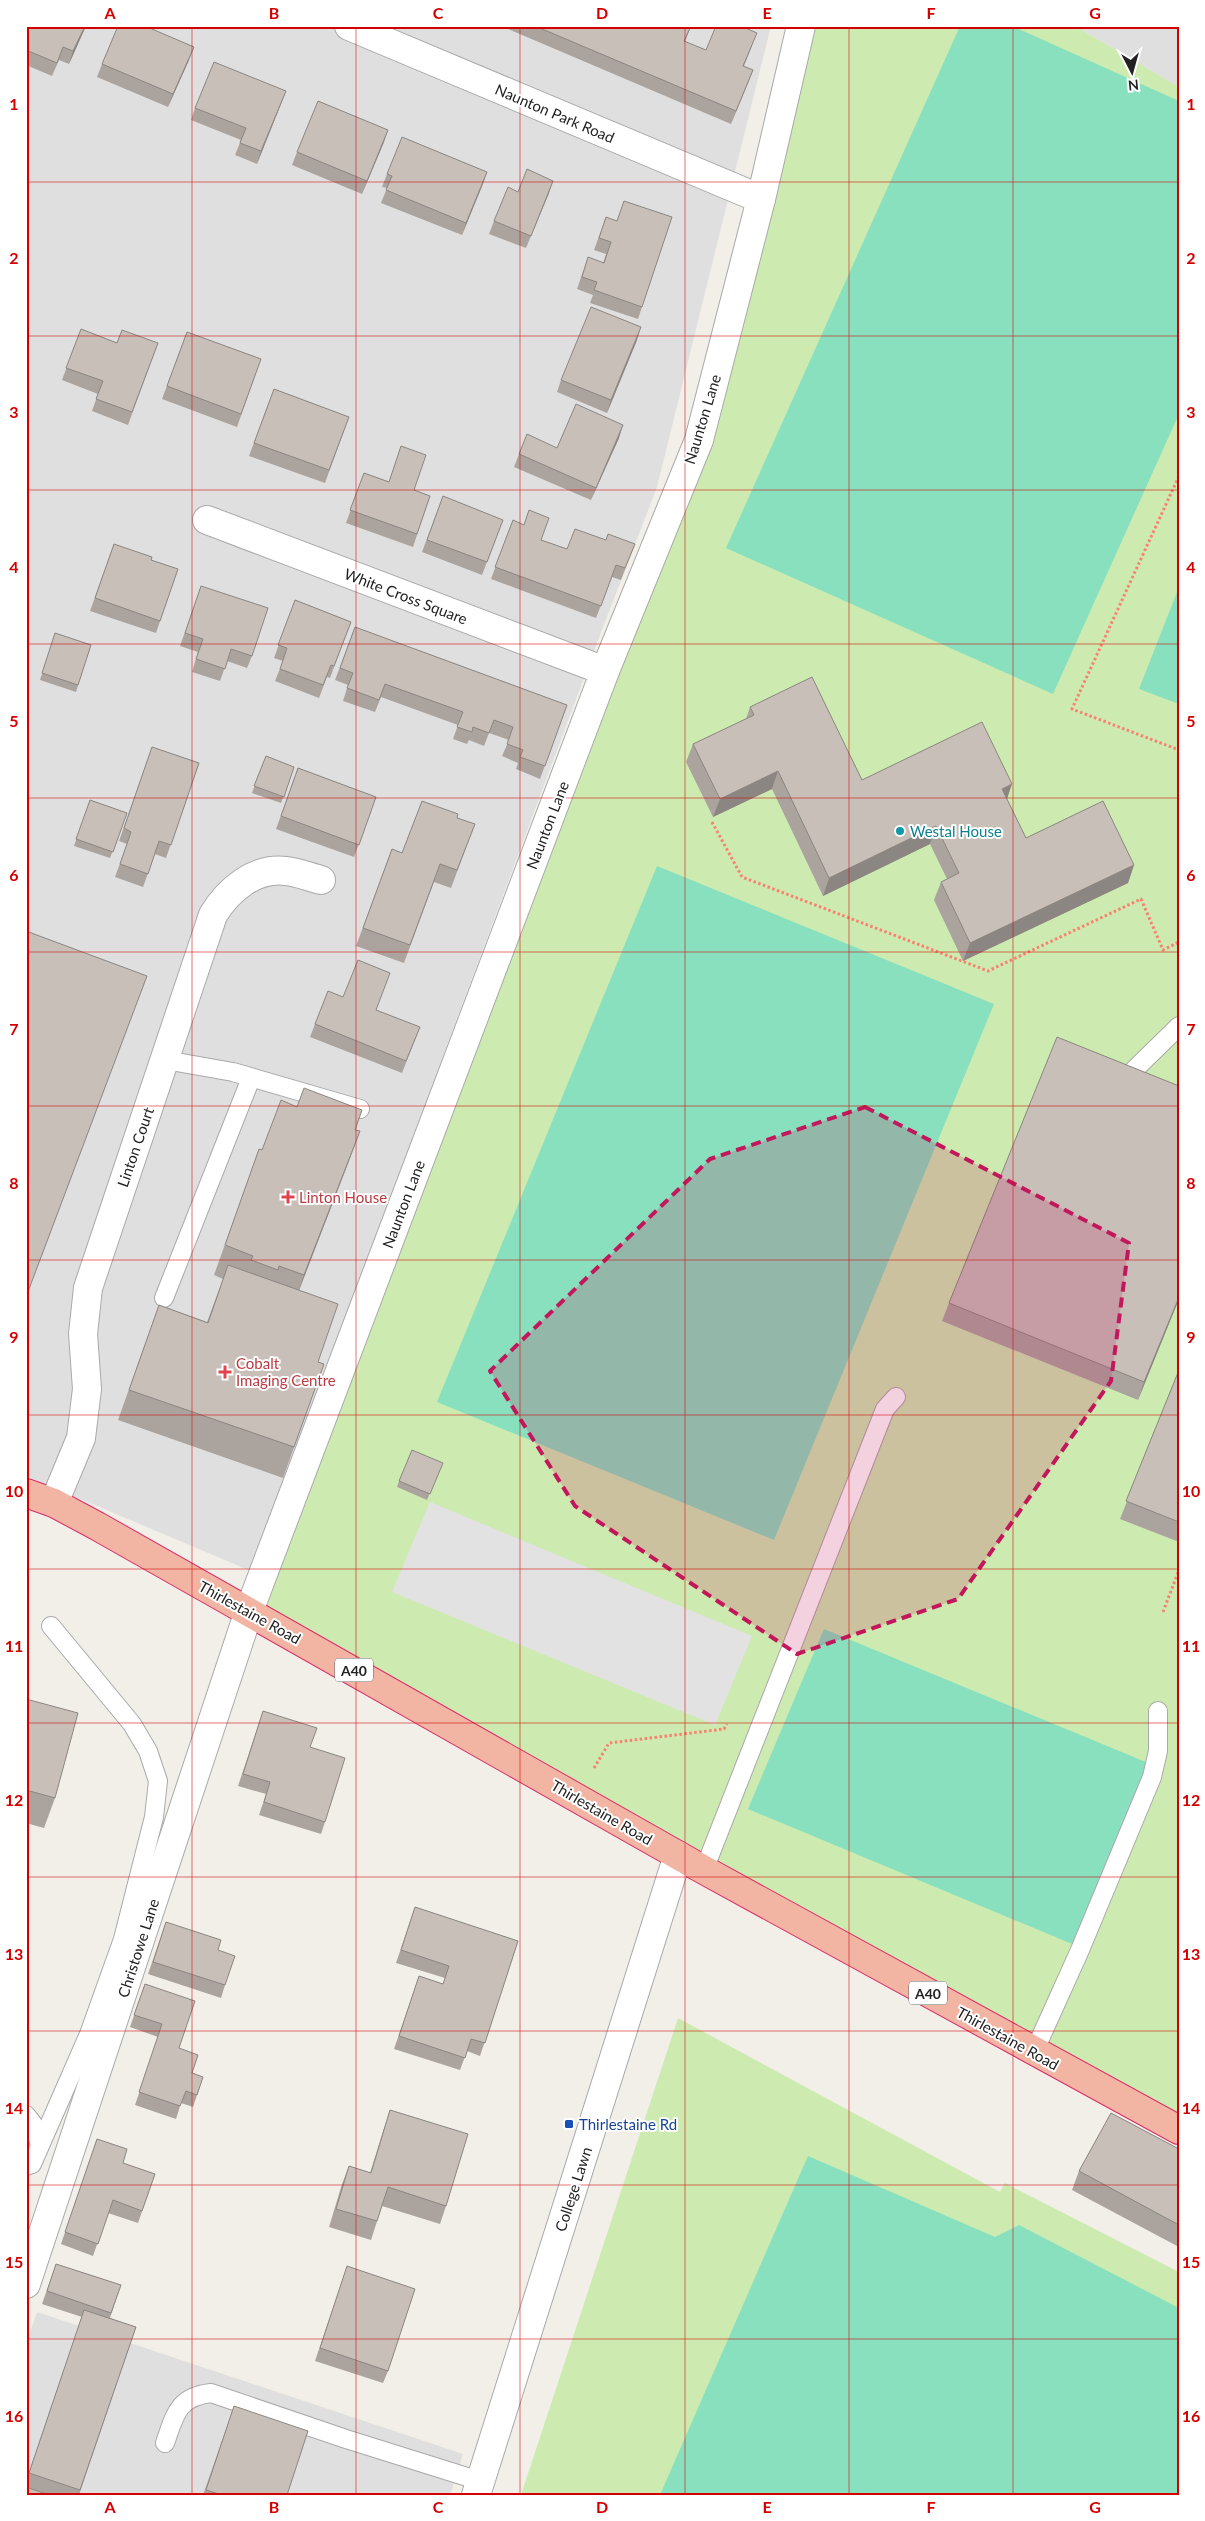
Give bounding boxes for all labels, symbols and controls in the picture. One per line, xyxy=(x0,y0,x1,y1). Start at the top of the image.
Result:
text: A xyxy=(103,3,116,22)
text: B xyxy=(269,3,279,22)
text: C xyxy=(433,3,444,22)
text: D xyxy=(596,3,608,22)
text: E xyxy=(762,3,772,22)
text: F xyxy=(926,3,936,22)
text: G xyxy=(1089,3,1101,22)
north arrow xyxy=(1108,48,1158,98)
text: N xyxy=(1127,76,1140,94)
street label: Naunton Park Road xyxy=(493,80,617,146)
text: 1 xyxy=(9,94,19,113)
text: 1 xyxy=(1186,94,1196,113)
text: 2 xyxy=(9,248,19,267)
text: 2 xyxy=(1186,248,1196,267)
street label: Naunton Lane xyxy=(680,372,724,466)
text: 3 xyxy=(9,402,19,421)
text: 3 xyxy=(1186,402,1196,421)
text: 4 xyxy=(9,557,19,576)
text: 4 xyxy=(1186,557,1196,576)
street label: White Cross Square xyxy=(342,564,470,628)
text: 5 xyxy=(9,711,19,730)
text: 5 xyxy=(1186,711,1196,730)
street label: Naunton Lane xyxy=(522,778,572,872)
place label: Westal House xyxy=(910,822,1002,840)
marker: Westal House xyxy=(894,825,906,837)
text: 6 xyxy=(9,865,19,884)
text: 6 xyxy=(1186,865,1196,884)
text: 7 xyxy=(9,1019,19,1038)
text: 7 xyxy=(1186,1019,1196,1038)
street label: Linton Court xyxy=(113,1104,157,1189)
street label: Naunton Lane xyxy=(378,1157,428,1251)
text: 8 xyxy=(9,1173,19,1192)
text: 8 xyxy=(1186,1173,1196,1192)
place label: Linton House xyxy=(299,1188,387,1206)
marker: Linton House xyxy=(281,1190,295,1204)
text: 9 xyxy=(9,1327,19,1346)
text: 9 xyxy=(1186,1327,1196,1346)
place label: Cobalt Imaging Centre xyxy=(236,1354,336,1389)
marker: Cobalt Imaging Centre xyxy=(218,1365,232,1379)
text: 10 xyxy=(5,1481,23,1500)
text: 10 xyxy=(1182,1481,1200,1500)
street label: Thirlestaine Road xyxy=(196,1577,304,1647)
text: 11 xyxy=(5,1636,23,1655)
text: 11 xyxy=(1182,1636,1200,1655)
road number: A40 xyxy=(335,1658,373,1682)
street label: Thirlestaine Road xyxy=(548,1776,656,1848)
text: 12 xyxy=(5,1790,23,1809)
text: 12 xyxy=(1182,1790,1200,1809)
street label: Christowe Lane xyxy=(114,1896,162,2000)
text: 13 xyxy=(5,1944,23,1963)
text: 13 xyxy=(1182,1944,1200,1963)
road number: A40 xyxy=(909,1982,947,2005)
street label: Thirlestaine Road xyxy=(954,2003,1062,2073)
text: 14 xyxy=(5,2098,23,2117)
text: 14 xyxy=(1182,2098,1200,2117)
place label: Thirlestaine Rd xyxy=(579,2115,677,2133)
marker: Thirlestaine Rd xyxy=(563,2118,575,2130)
street label: College Lawn xyxy=(551,2144,595,2234)
text: 15 xyxy=(5,2252,23,2271)
text: 15 xyxy=(1182,2252,1200,2271)
text: 16 xyxy=(5,2406,23,2425)
text: 16 xyxy=(1182,2406,1200,2425)
text: A xyxy=(103,2497,116,2516)
text: B xyxy=(269,2497,279,2516)
text: C xyxy=(433,2497,444,2516)
text: D xyxy=(596,2497,608,2516)
text: E xyxy=(762,2497,772,2516)
text: F xyxy=(926,2497,936,2516)
text: G xyxy=(1089,2497,1101,2516)

